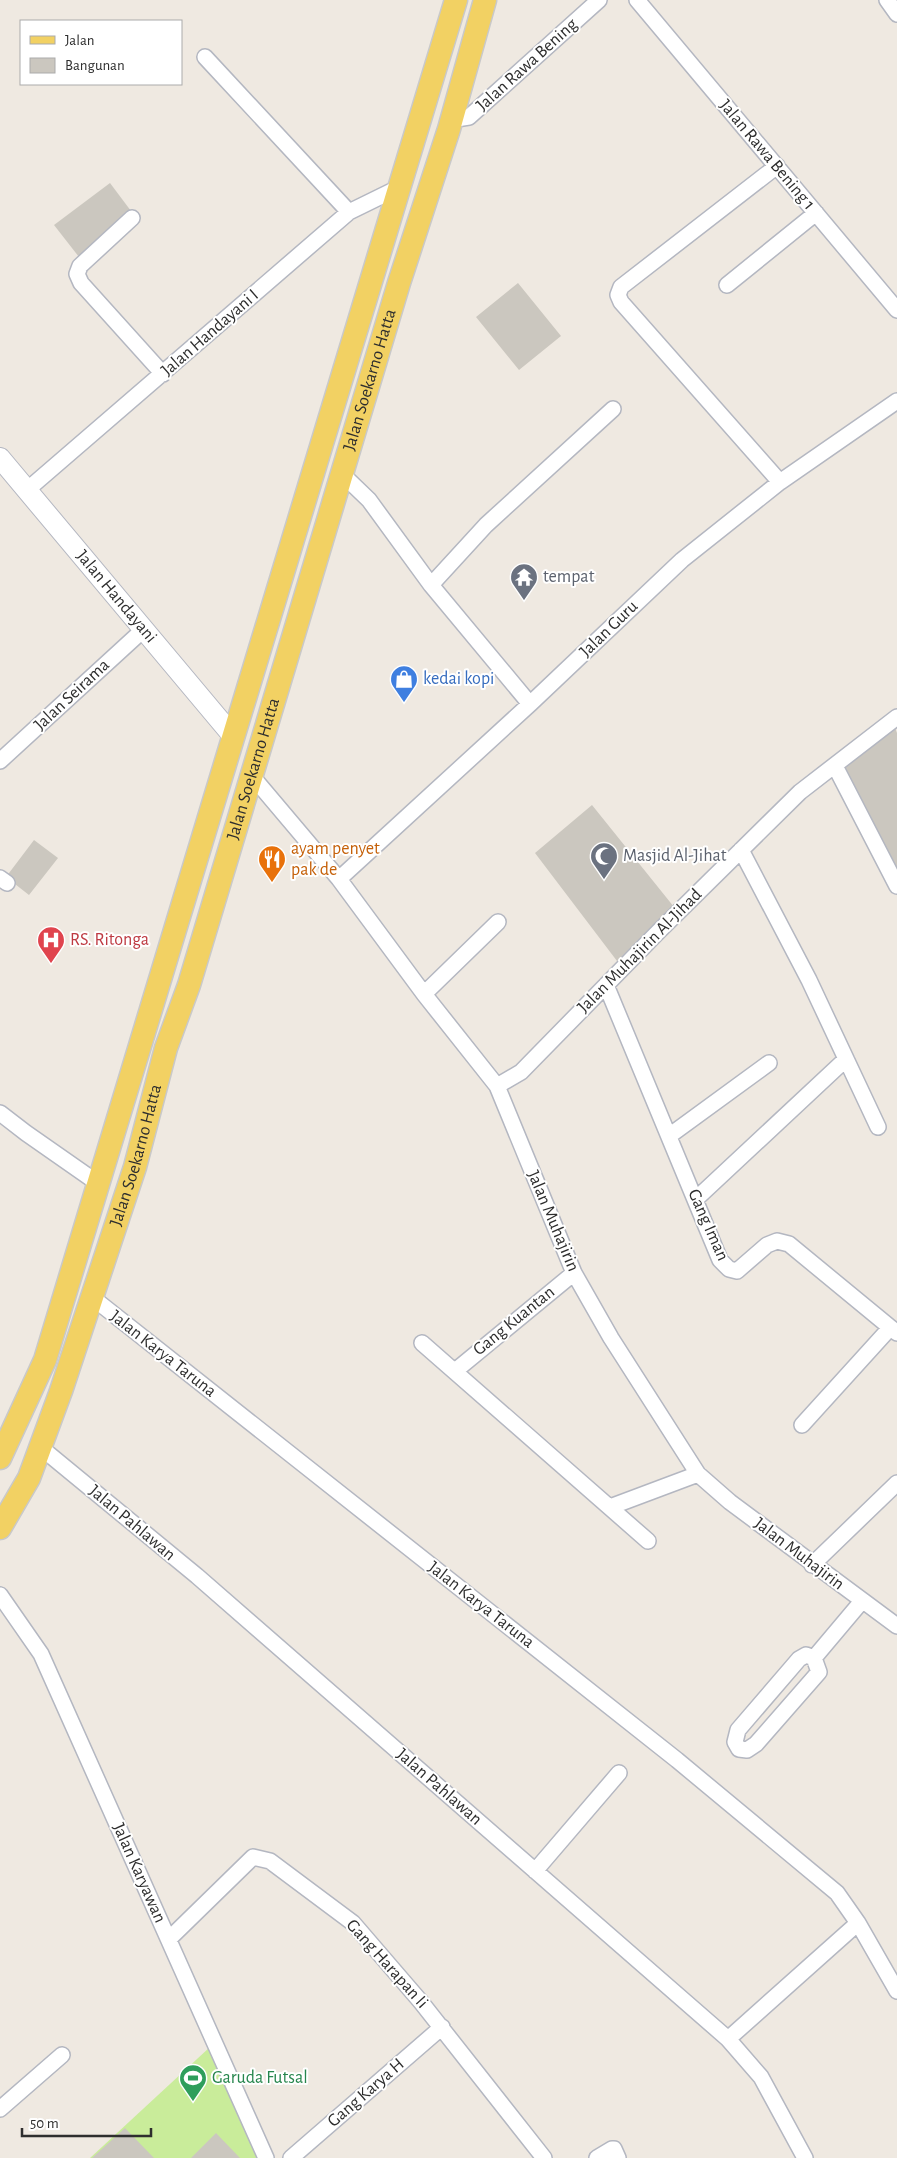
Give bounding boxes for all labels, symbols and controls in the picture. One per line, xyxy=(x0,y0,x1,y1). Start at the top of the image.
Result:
street label: Jalan Rawa Bening xyxy=(473,15,581,115)
legend xyxy=(20,20,182,85)
text: Jalan xyxy=(65,33,95,48)
text: Bangunan xyxy=(65,58,125,73)
street label: Jalan Rawa Bening 1 xyxy=(716,96,818,214)
street label: Jalan Handayani I xyxy=(158,286,262,380)
street label: Jalan Soekarno Hatta xyxy=(340,307,400,453)
street label: Jalan Handayani xyxy=(73,547,160,646)
temple icon: tempat xyxy=(509,562,539,601)
place label: tempat xyxy=(543,568,595,586)
street label: Jalan Guru xyxy=(577,597,641,661)
street label: Jalan Seirama xyxy=(31,656,113,734)
shop icon: kedai kopi xyxy=(389,664,419,703)
place label: kedai kopi xyxy=(423,670,494,688)
street label: Jalan Soekarno Hatta xyxy=(224,696,283,842)
place label: ayam penyet pak de xyxy=(291,840,380,879)
mosque icon: Masjid Al-Jihat xyxy=(589,841,619,880)
restaurant icon: ayam penyet pak de xyxy=(257,844,287,883)
place label: Masjid Al-Jihat xyxy=(623,847,727,865)
street label: Jalan Muhajirin Al-Jihad xyxy=(574,885,706,1017)
hospital icon: RS. Ritonga xyxy=(36,925,66,964)
place label: RS. Ritonga xyxy=(70,931,149,949)
street label: Jalan Soekarno Hatta xyxy=(107,1082,165,1229)
street label: Jalan Muhajirin xyxy=(524,1168,582,1274)
street label: Gang Iman xyxy=(684,1187,732,1263)
street label: Gang Kuantan xyxy=(470,1283,558,1359)
street label: Jalan Karya Taruna xyxy=(107,1307,219,1401)
street label: Jalan Pahlawan xyxy=(85,1482,179,1564)
street label: Jalan Muhajirin xyxy=(751,1514,847,1594)
street label: Jalan Karya Taruna xyxy=(425,1558,537,1652)
street label: Jalan Pahlawan xyxy=(393,1745,485,1829)
street label: Jalan Karyawan xyxy=(109,1820,169,1926)
street label: Gang Harapan Ii xyxy=(343,1916,431,2012)
street label: Gang Karya H xyxy=(324,2055,408,2131)
sports icon: Garuda Futsal xyxy=(178,2063,208,2102)
place label: Garuda Futsal xyxy=(212,2069,308,2087)
scale bar xyxy=(22,2106,151,2138)
text: 50 m xyxy=(30,2116,59,2131)

